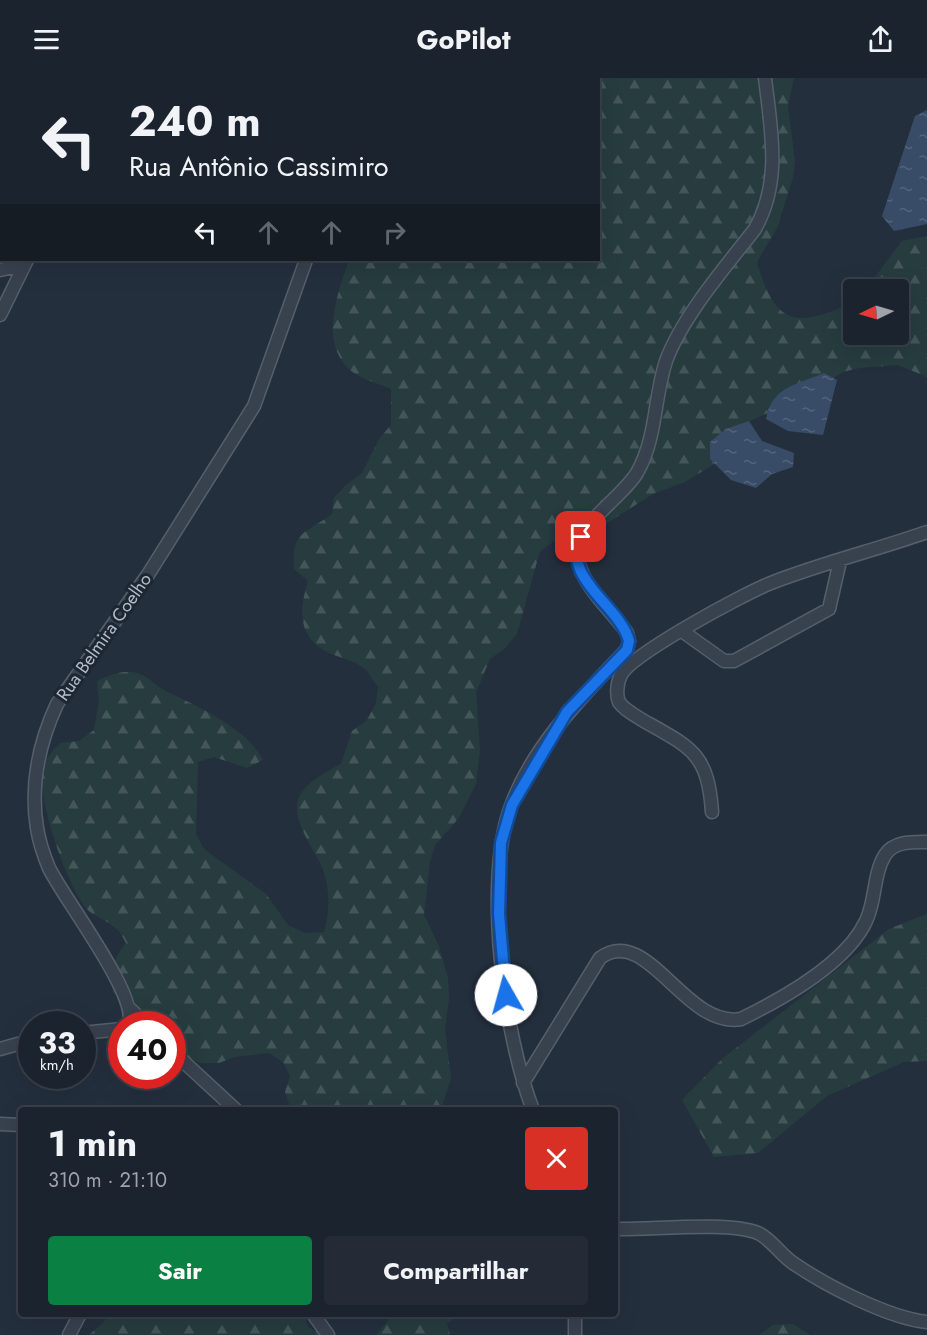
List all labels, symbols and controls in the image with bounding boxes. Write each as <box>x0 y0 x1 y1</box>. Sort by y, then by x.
text: GoPilot <box>417 20 511 59</box>
icon: menu <box>30 23 63 56</box>
icon: share <box>864 23 897 56</box>
text: 240 m <box>129 91 261 152</box>
icon: left <box>30 102 108 180</box>
text: Rua Antônio Cassimiro <box>129 147 389 186</box>
icon: left <box>189 216 222 249</box>
icon: ahead <box>252 216 285 249</box>
icon: ahead <box>315 216 348 249</box>
icon: right <box>378 216 411 249</box>
north arrow <box>843 279 909 345</box>
map controls <box>843 279 909 345</box>
pin <box>555 511 606 562</box>
icon: arrive <box>564 520 597 553</box>
street label: Rua Belmira Coelho <box>50 568 158 706</box>
position arrow <box>474 963 538 1027</box>
speed limit sign: 40 <box>108 1011 186 1089</box>
text: 33 <box>38 1021 76 1064</box>
text: km/h <box>40 1054 74 1076</box>
text: 1 min <box>48 1117 137 1169</box>
button: close <box>525 1127 588 1190</box>
text: 310 m · 21:10 <box>48 1166 167 1195</box>
button: Sair <box>48 1236 312 1305</box>
button: Compartilhar <box>324 1236 588 1305</box>

